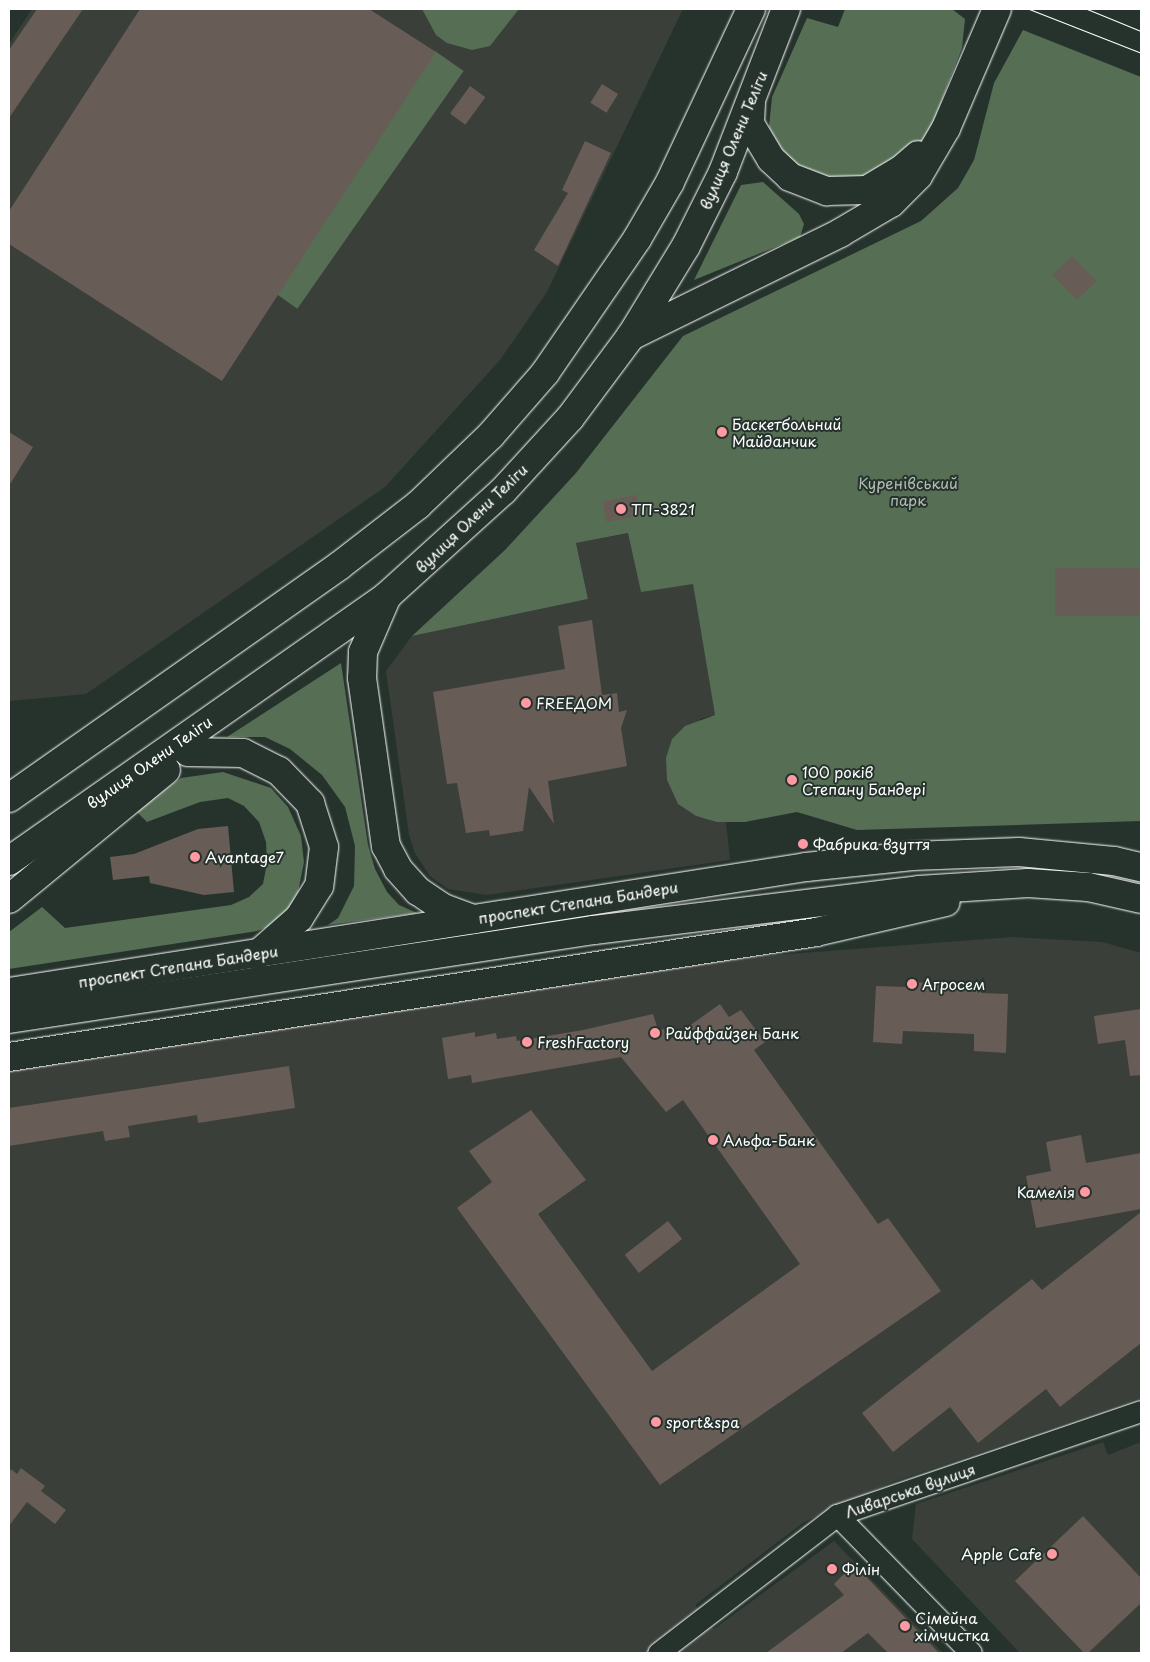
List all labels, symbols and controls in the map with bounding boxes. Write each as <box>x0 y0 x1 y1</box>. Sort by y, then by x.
street label: вулиця Олени Теліги <box>695 67 771 213</box>
place label: Баскетбольний Майданчик <box>732 414 841 449</box>
marker: Баскетбольний Майданчик <box>716 426 728 438</box>
street label: вулиця Олени Теліги <box>411 459 531 577</box>
park label: Куренівський парк <box>858 473 958 508</box>
place label: ТП-3821 <box>631 500 695 518</box>
marker: ТП-3821 <box>615 503 627 515</box>
place label: FREEДОМ <box>536 694 612 712</box>
marker: FREEДОМ <box>520 697 532 709</box>
street label: вулиця Олени Теліги <box>82 712 216 812</box>
place label: 100 років Степану Бандері <box>802 762 927 797</box>
marker: 100 років Степану Бандері <box>786 774 798 786</box>
place label: Фабрика взуття <box>813 835 932 853</box>
marker: Фабрика взуття <box>797 838 809 850</box>
place label: Avantage7 <box>205 848 284 866</box>
marker: Avantage7 <box>189 851 201 863</box>
street label: проспект Степана Бандери <box>476 877 680 927</box>
street label: проспект Степана Бандери <box>76 941 280 991</box>
place label: Агросем <box>922 975 985 993</box>
marker: Агросем <box>906 978 918 990</box>
place label: Райффайзен Банк <box>665 1024 799 1042</box>
marker: Райффайзен Банк <box>649 1027 661 1039</box>
place label: FreshFactory <box>537 1033 629 1051</box>
marker: FreshFactory <box>521 1036 533 1048</box>
place label: Альфа-Банк <box>723 1131 815 1149</box>
marker: Альфа-Банк <box>707 1134 719 1146</box>
place label: Камелія <box>1017 1183 1075 1201</box>
marker: Камелія <box>1079 1186 1091 1198</box>
place label: sport&spa <box>666 1413 739 1431</box>
marker: sport&spa <box>650 1416 662 1428</box>
street label: Ливарська вулиця <box>842 1459 978 1521</box>
place label: Apple Cafe <box>961 1545 1042 1563</box>
marker: Apple Cafe <box>1046 1548 1058 1560</box>
place label: Філін <box>842 1560 880 1578</box>
marker: Філін <box>826 1563 838 1575</box>
place label: Сімейна хімчистка <box>915 1608 989 1643</box>
marker: Сімейна хімчистка <box>899 1620 911 1632</box>

